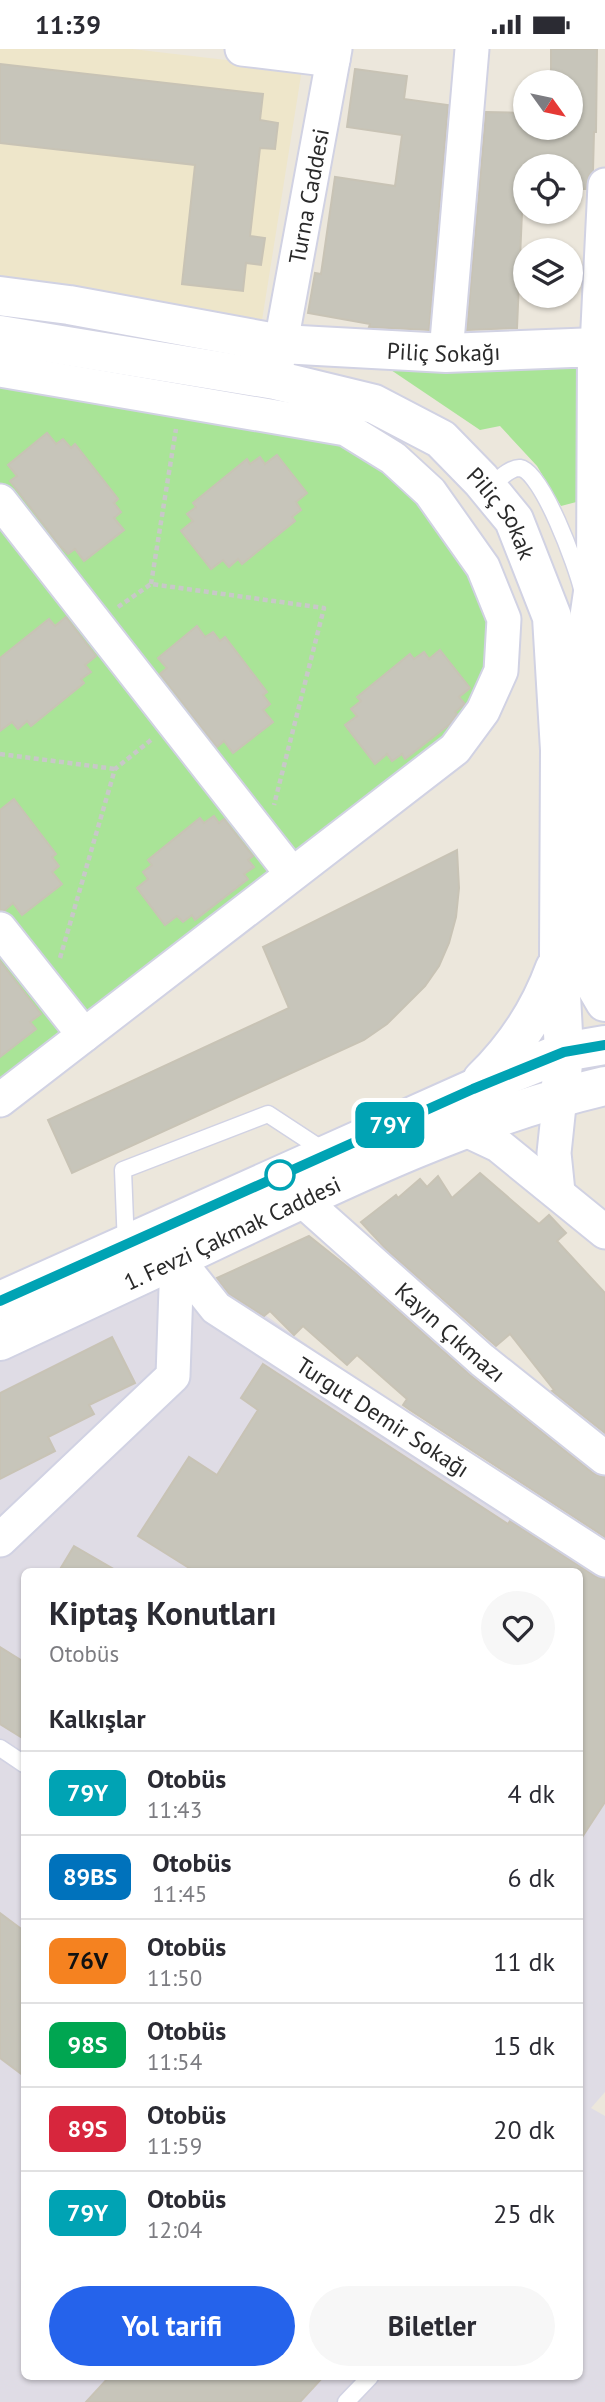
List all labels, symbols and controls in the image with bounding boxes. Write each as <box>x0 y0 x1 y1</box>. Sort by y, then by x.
text: 11:39 <box>35 8 101 41</box>
north arrow <box>513 70 583 140</box>
map controls <box>513 70 583 308</box>
street label: Turna Caddesi <box>281 126 335 266</box>
button: locate <box>513 154 583 224</box>
button: layers <box>513 238 583 308</box>
street label: Piliç Sokağı <box>386 335 501 368</box>
street label: Piliç Sokak <box>461 460 542 563</box>
line badge: 79Y <box>350 1102 430 1148</box>
text: 79Y <box>369 1109 411 1140</box>
unlabelled marker <box>265 1160 295 1190</box>
street label: 1. Fevzi Çakmak Caddesi <box>119 1169 345 1296</box>
street label: Kayın Çıkmazı <box>389 1275 512 1388</box>
street label: Turgut Demir Sokağı <box>291 1350 475 1483</box>
text: Kiptaş Konutları <box>49 1591 277 1634</box>
button: heart <box>481 1591 555 1665</box>
text: Otobüs <box>49 1639 119 1668</box>
text: Kalkışlar <box>49 1702 146 1735</box>
text: Otobüs <box>147 1762 226 1795</box>
text: 79Y <box>67 1777 108 1808</box>
text: 4 dk <box>507 1777 555 1810</box>
text: 11:43 <box>147 1795 202 1824</box>
text: Otobüs <box>152 1846 231 1879</box>
text: 89BS <box>63 1861 117 1892</box>
text: 6 dk <box>507 1861 555 1894</box>
text: 11:45 <box>152 1879 207 1908</box>
text: Otobüs <box>147 1930 226 1963</box>
text: 76V <box>67 1945 108 1976</box>
text: 11 dk <box>493 1945 555 1978</box>
text: 11:50 <box>147 1963 202 1992</box>
text: Otobüs <box>147 2014 226 2047</box>
text: 98S <box>68 2029 107 2060</box>
text: 15 dk <box>493 2029 555 2062</box>
text: 11:54 <box>147 2047 202 2076</box>
text: Otobüs <box>147 2098 226 2131</box>
text: 89S <box>68 2113 107 2144</box>
text: 20 dk <box>493 2113 555 2146</box>
text: 11:59 <box>147 2131 202 2160</box>
text: Otobüs <box>147 2182 226 2215</box>
text: 79Y <box>67 2197 108 2228</box>
text: 25 dk <box>493 2197 555 2230</box>
text: 12:04 <box>147 2215 202 2244</box>
button: Yol tarifi <box>49 2286 295 2366</box>
button: Biletler <box>309 2286 555 2366</box>

